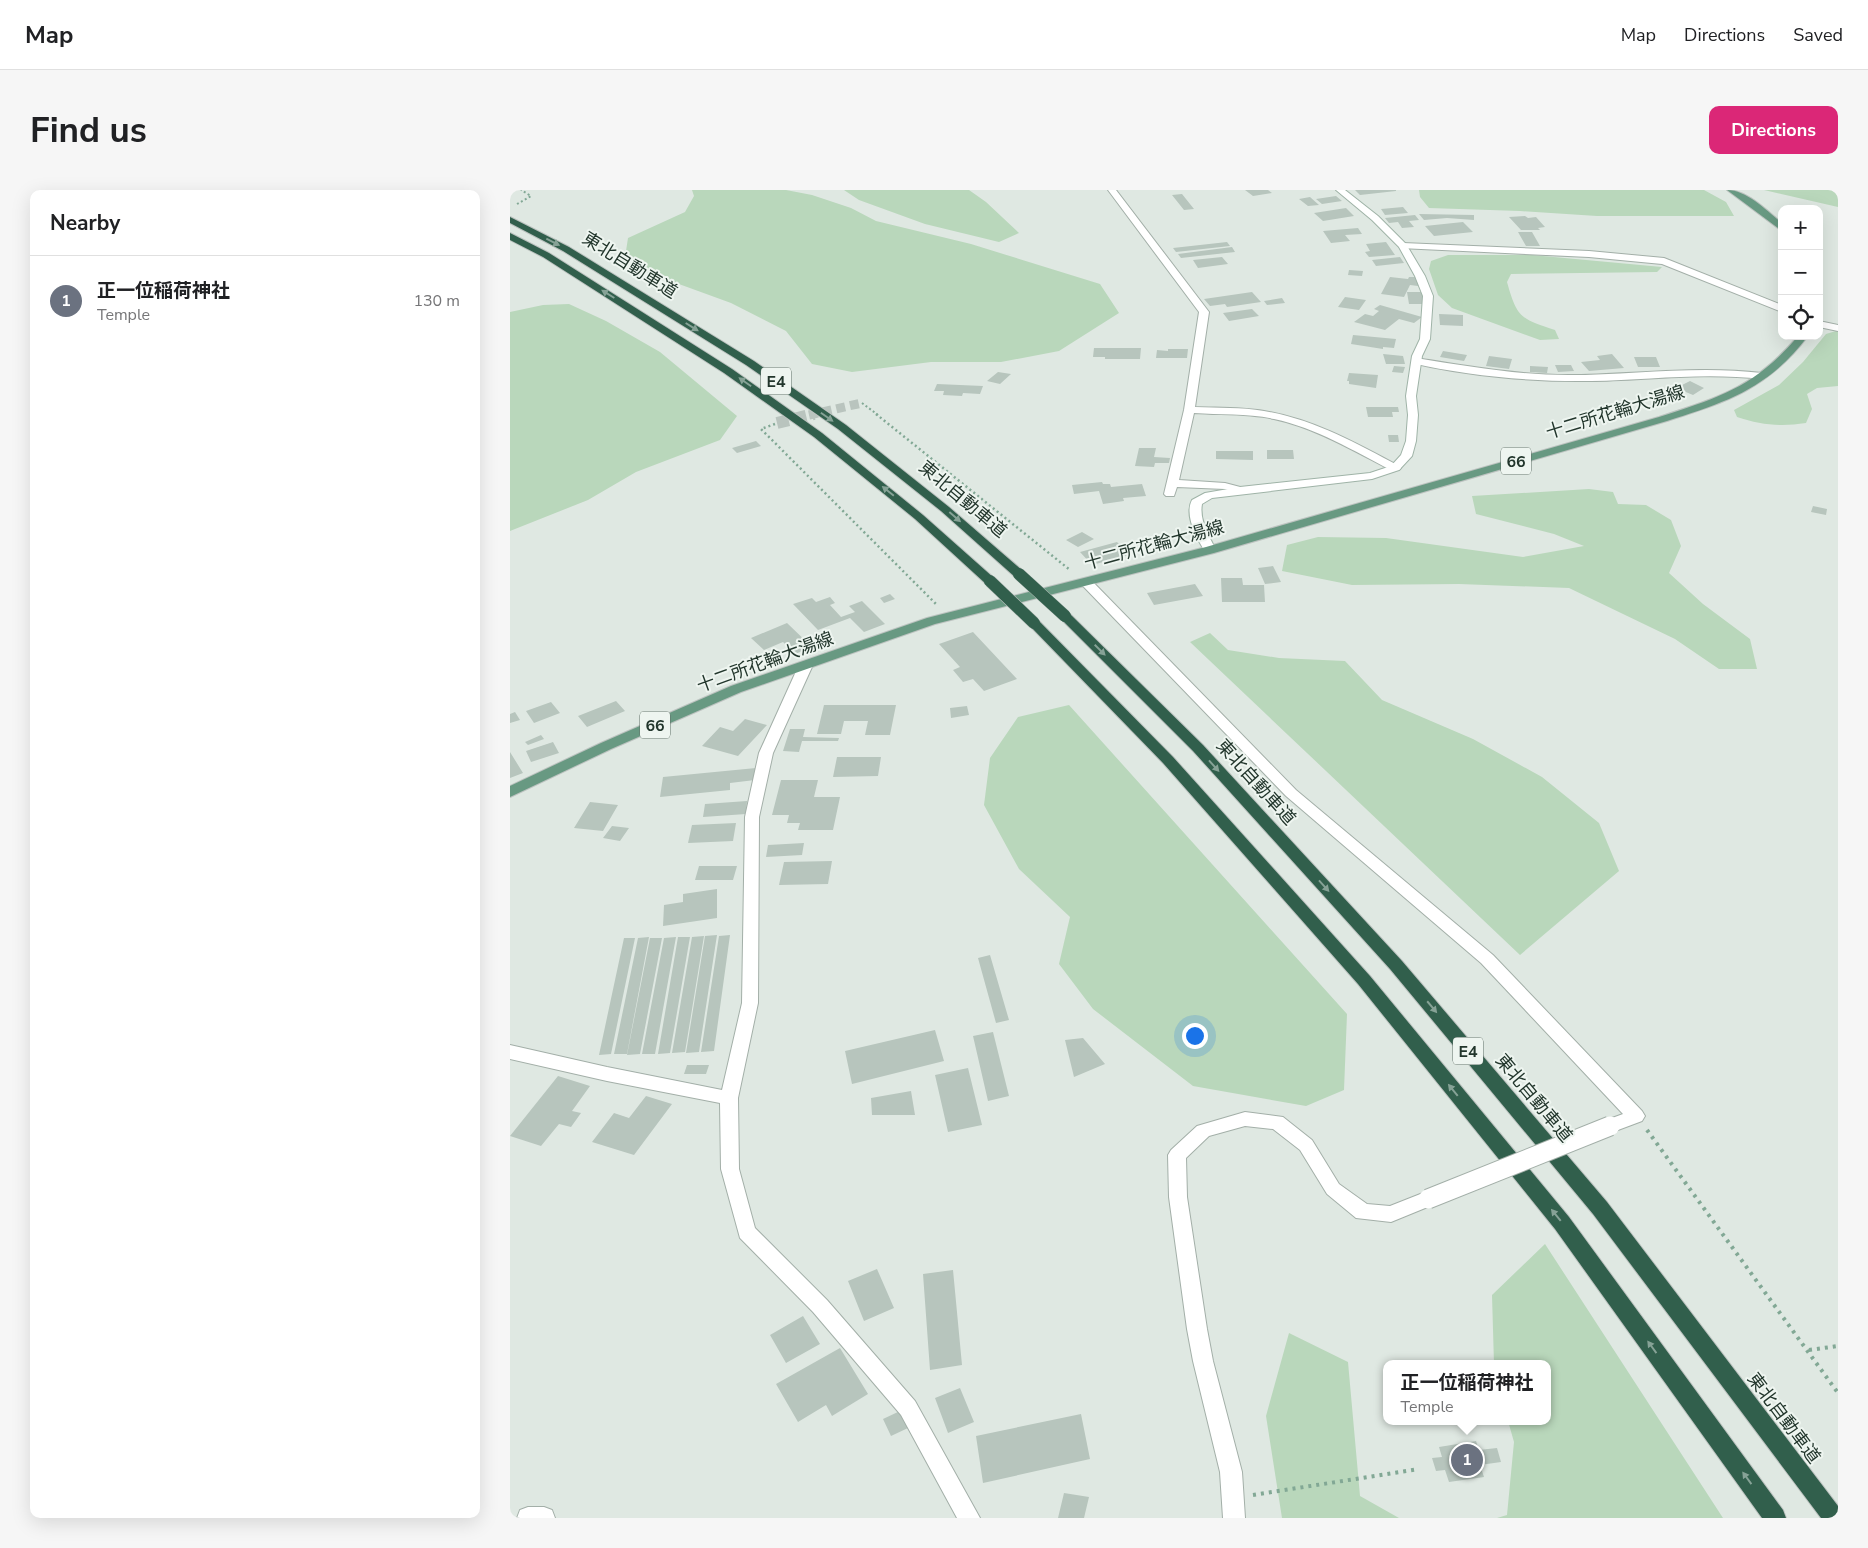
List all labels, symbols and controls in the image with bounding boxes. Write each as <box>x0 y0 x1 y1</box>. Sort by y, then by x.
text: Map <box>25 19 73 51</box>
text: Map <box>1621 23 1656 47</box>
text: Directions <box>1684 23 1765 47</box>
text: Saved <box>1793 23 1843 47</box>
button: Directions <box>1709 106 1838 154</box>
text: Find us <box>30 107 147 154</box>
map controls <box>1778 205 1823 340</box>
button: + <box>1778 205 1823 250</box>
text: Nearby <box>50 209 120 237</box>
street label: 東北自動車道 <box>578 226 682 304</box>
one-way arrow <box>546 238 560 246</box>
button: − <box>1778 250 1823 295</box>
text: 正一位稲荷神社 <box>97 278 230 304</box>
one-way arrow <box>601 289 615 299</box>
text: 1 <box>61 290 71 312</box>
text: 130 m <box>413 290 460 312</box>
button: locate <box>1778 295 1823 340</box>
text: Temple <box>97 304 150 326</box>
one-way arrow <box>686 322 699 331</box>
road number: E4 <box>761 368 791 395</box>
one-way arrow <box>738 377 751 387</box>
street label: 十二所花輪大湯線 <box>1543 379 1687 445</box>
one-way arrow <box>821 412 834 422</box>
road number: 66 <box>1501 448 1531 474</box>
street label: 東北自動車道 <box>914 455 1012 543</box>
one-way arrow <box>881 486 894 497</box>
one-way arrow <box>948 511 960 523</box>
street label: 十二所花輪大湯線 <box>1081 515 1227 575</box>
street label: 十二所花輪大湯線 <box>693 626 837 698</box>
one-way arrow <box>1093 644 1105 656</box>
road number: 66 <box>640 712 670 738</box>
street label: 東北自動車道 <box>1211 734 1301 830</box>
one-way arrow <box>1208 759 1220 771</box>
one-way arrow <box>1318 879 1330 891</box>
one-way arrow <box>1426 1000 1437 1013</box>
your location <box>1182 1023 1208 1049</box>
road number: E4 <box>1453 1038 1483 1064</box>
street label: 東北自動車道 <box>1490 1049 1578 1147</box>
one-way arrow <box>1448 1083 1459 1096</box>
one-way arrow <box>1550 1209 1561 1222</box>
one-way arrow <box>1646 1341 1657 1354</box>
popup <box>1383 1360 1551 1425</box>
street label: 東北自動車道 <box>1742 1368 1826 1468</box>
text: 正一位稲荷神社 <box>1400 1370 1534 1396</box>
text: Temple <box>1400 1396 1454 1418</box>
pin: 1 <box>1451 1441 1483 1479</box>
one-way arrow <box>1742 1472 1752 1485</box>

